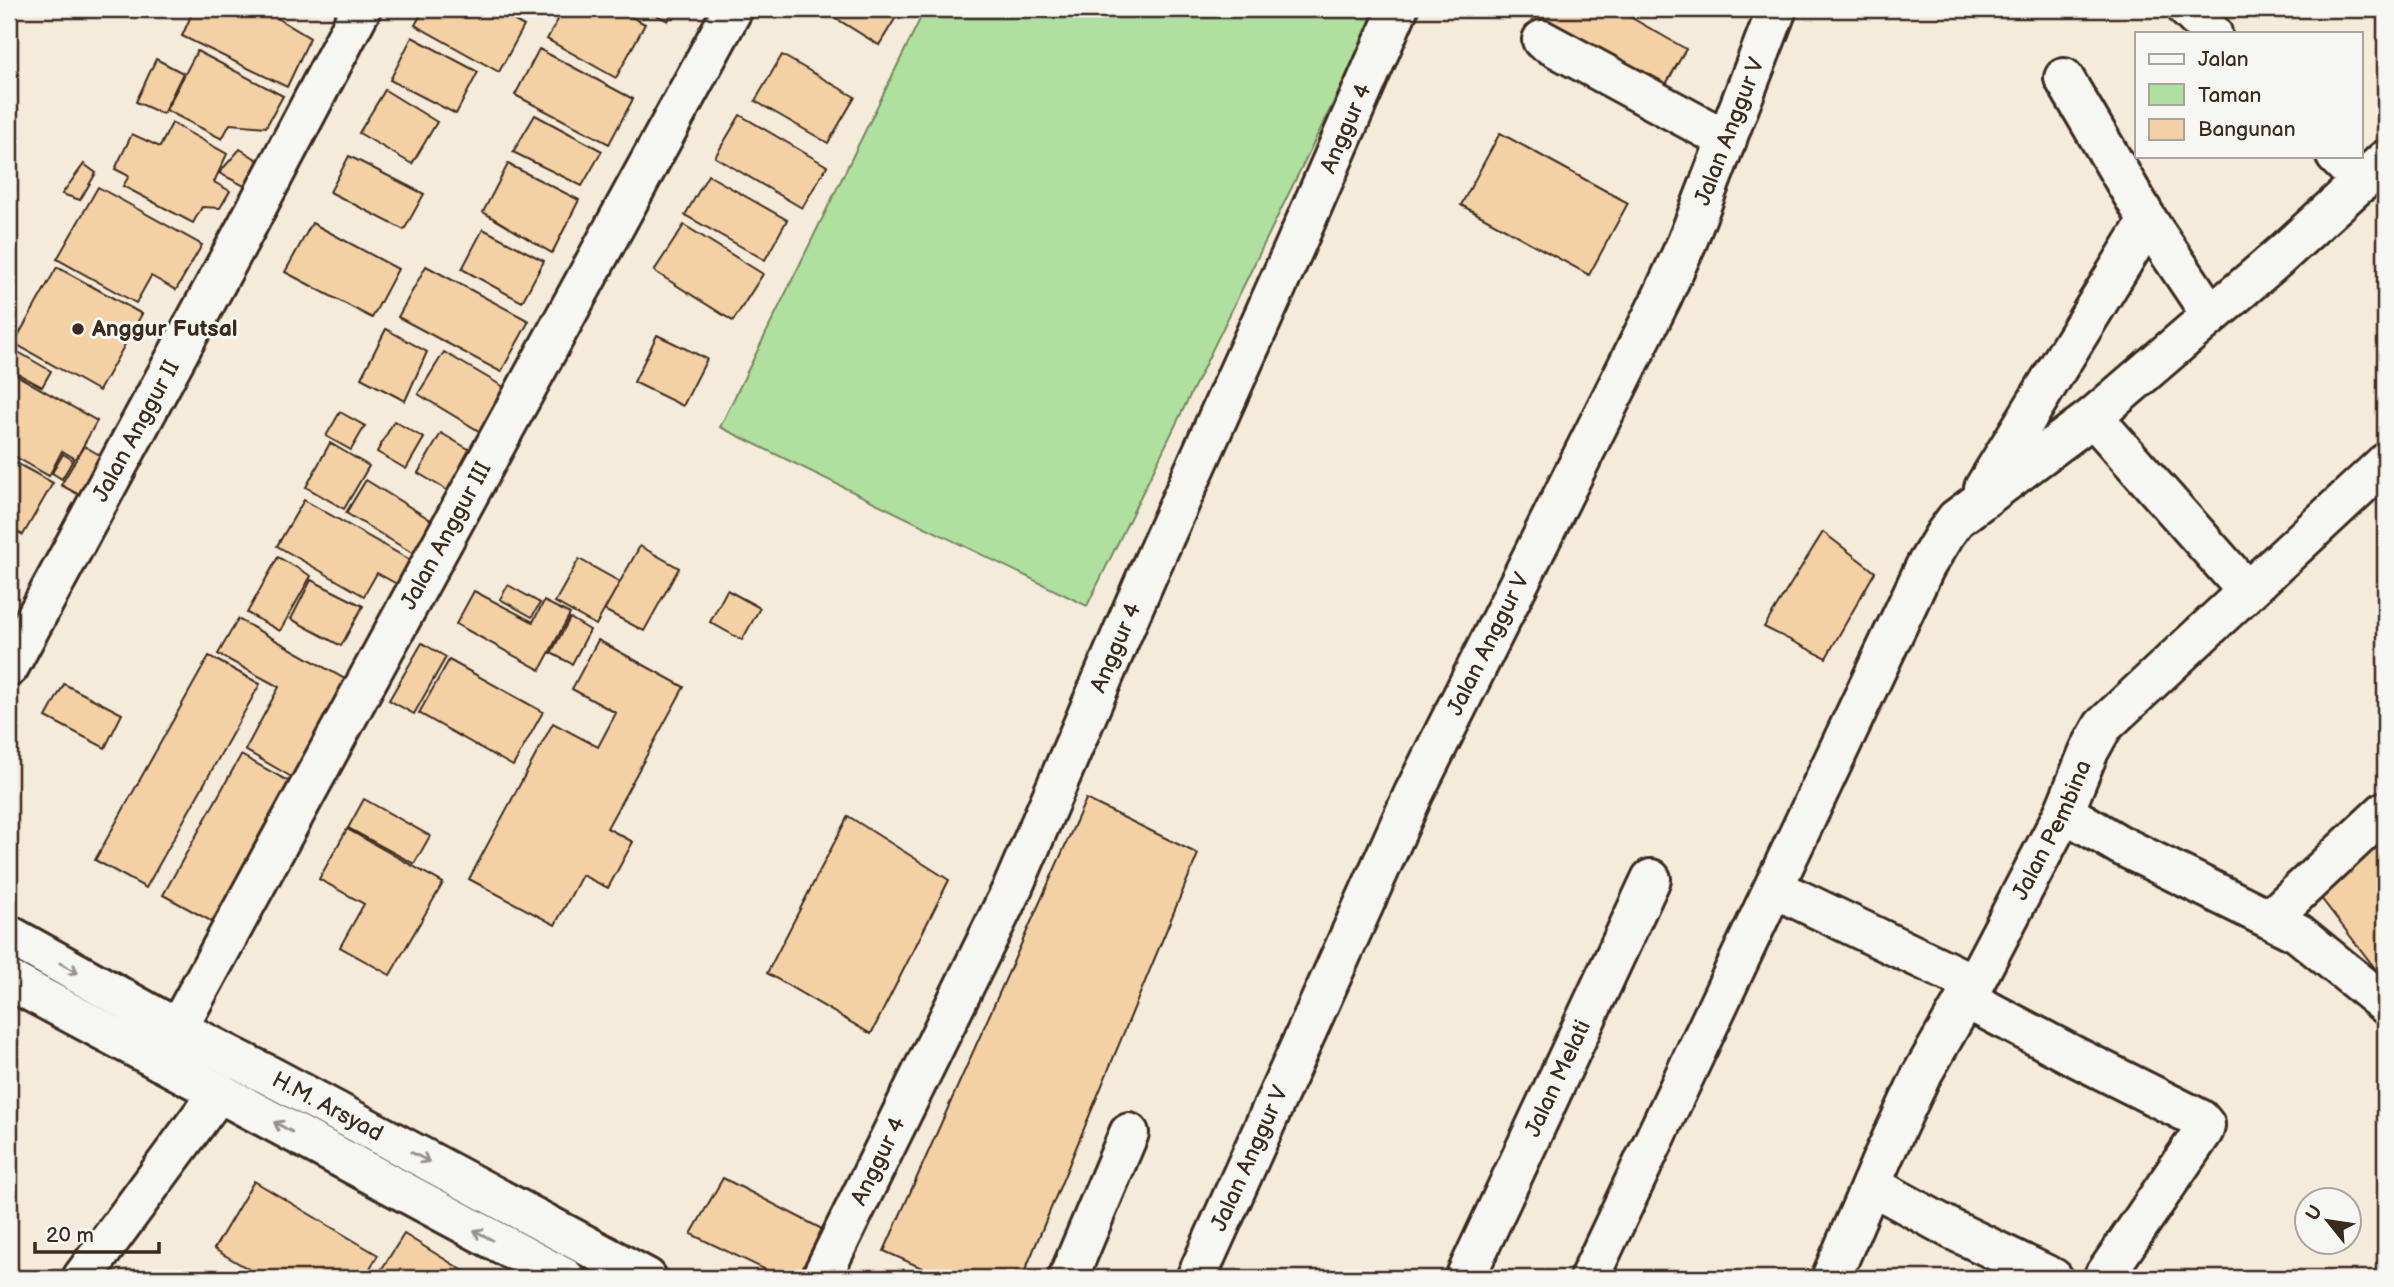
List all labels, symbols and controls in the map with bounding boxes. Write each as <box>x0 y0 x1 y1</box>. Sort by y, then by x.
legend <box>2135 32 2362 158</box>
text: Jalan <box>2198 47 2249 72</box>
street label: Jalan Anggur V <box>1688 54 1771 210</box>
street label: Anggur 4 <box>1314 79 1378 178</box>
text: Taman <box>2198 83 2261 108</box>
text: Bangunan <box>2198 117 2296 142</box>
place label: Anggur Futsal <box>91 315 238 343</box>
marker: Anggur Futsal <box>70 321 86 337</box>
street label: Jalan Anggur II <box>87 355 186 507</box>
street label: Jalan Anggur III <box>394 457 498 615</box>
street label: Jalan Anggur V <box>1441 568 1536 720</box>
street label: Anggur 4 <box>1084 599 1148 697</box>
street label: Jalan Pembina <box>2006 756 2098 905</box>
one-way arrow <box>58 961 78 975</box>
street label: Jalan Melati <box>1519 1016 1597 1141</box>
street label: H.M. Arsyad <box>267 1066 388 1148</box>
street label: Jalan Anggur V <box>1205 1081 1294 1236</box>
street label: Anggur 4 <box>845 1112 912 1210</box>
one-way arrow <box>273 1120 294 1133</box>
one-way arrow <box>409 1151 430 1164</box>
north arrow <box>2292 1186 2362 1256</box>
text: U <box>2301 1202 2328 1225</box>
scale bar <box>35 1210 159 1254</box>
text: 20 m <box>46 1223 94 1248</box>
one-way arrow <box>473 1228 494 1241</box>

